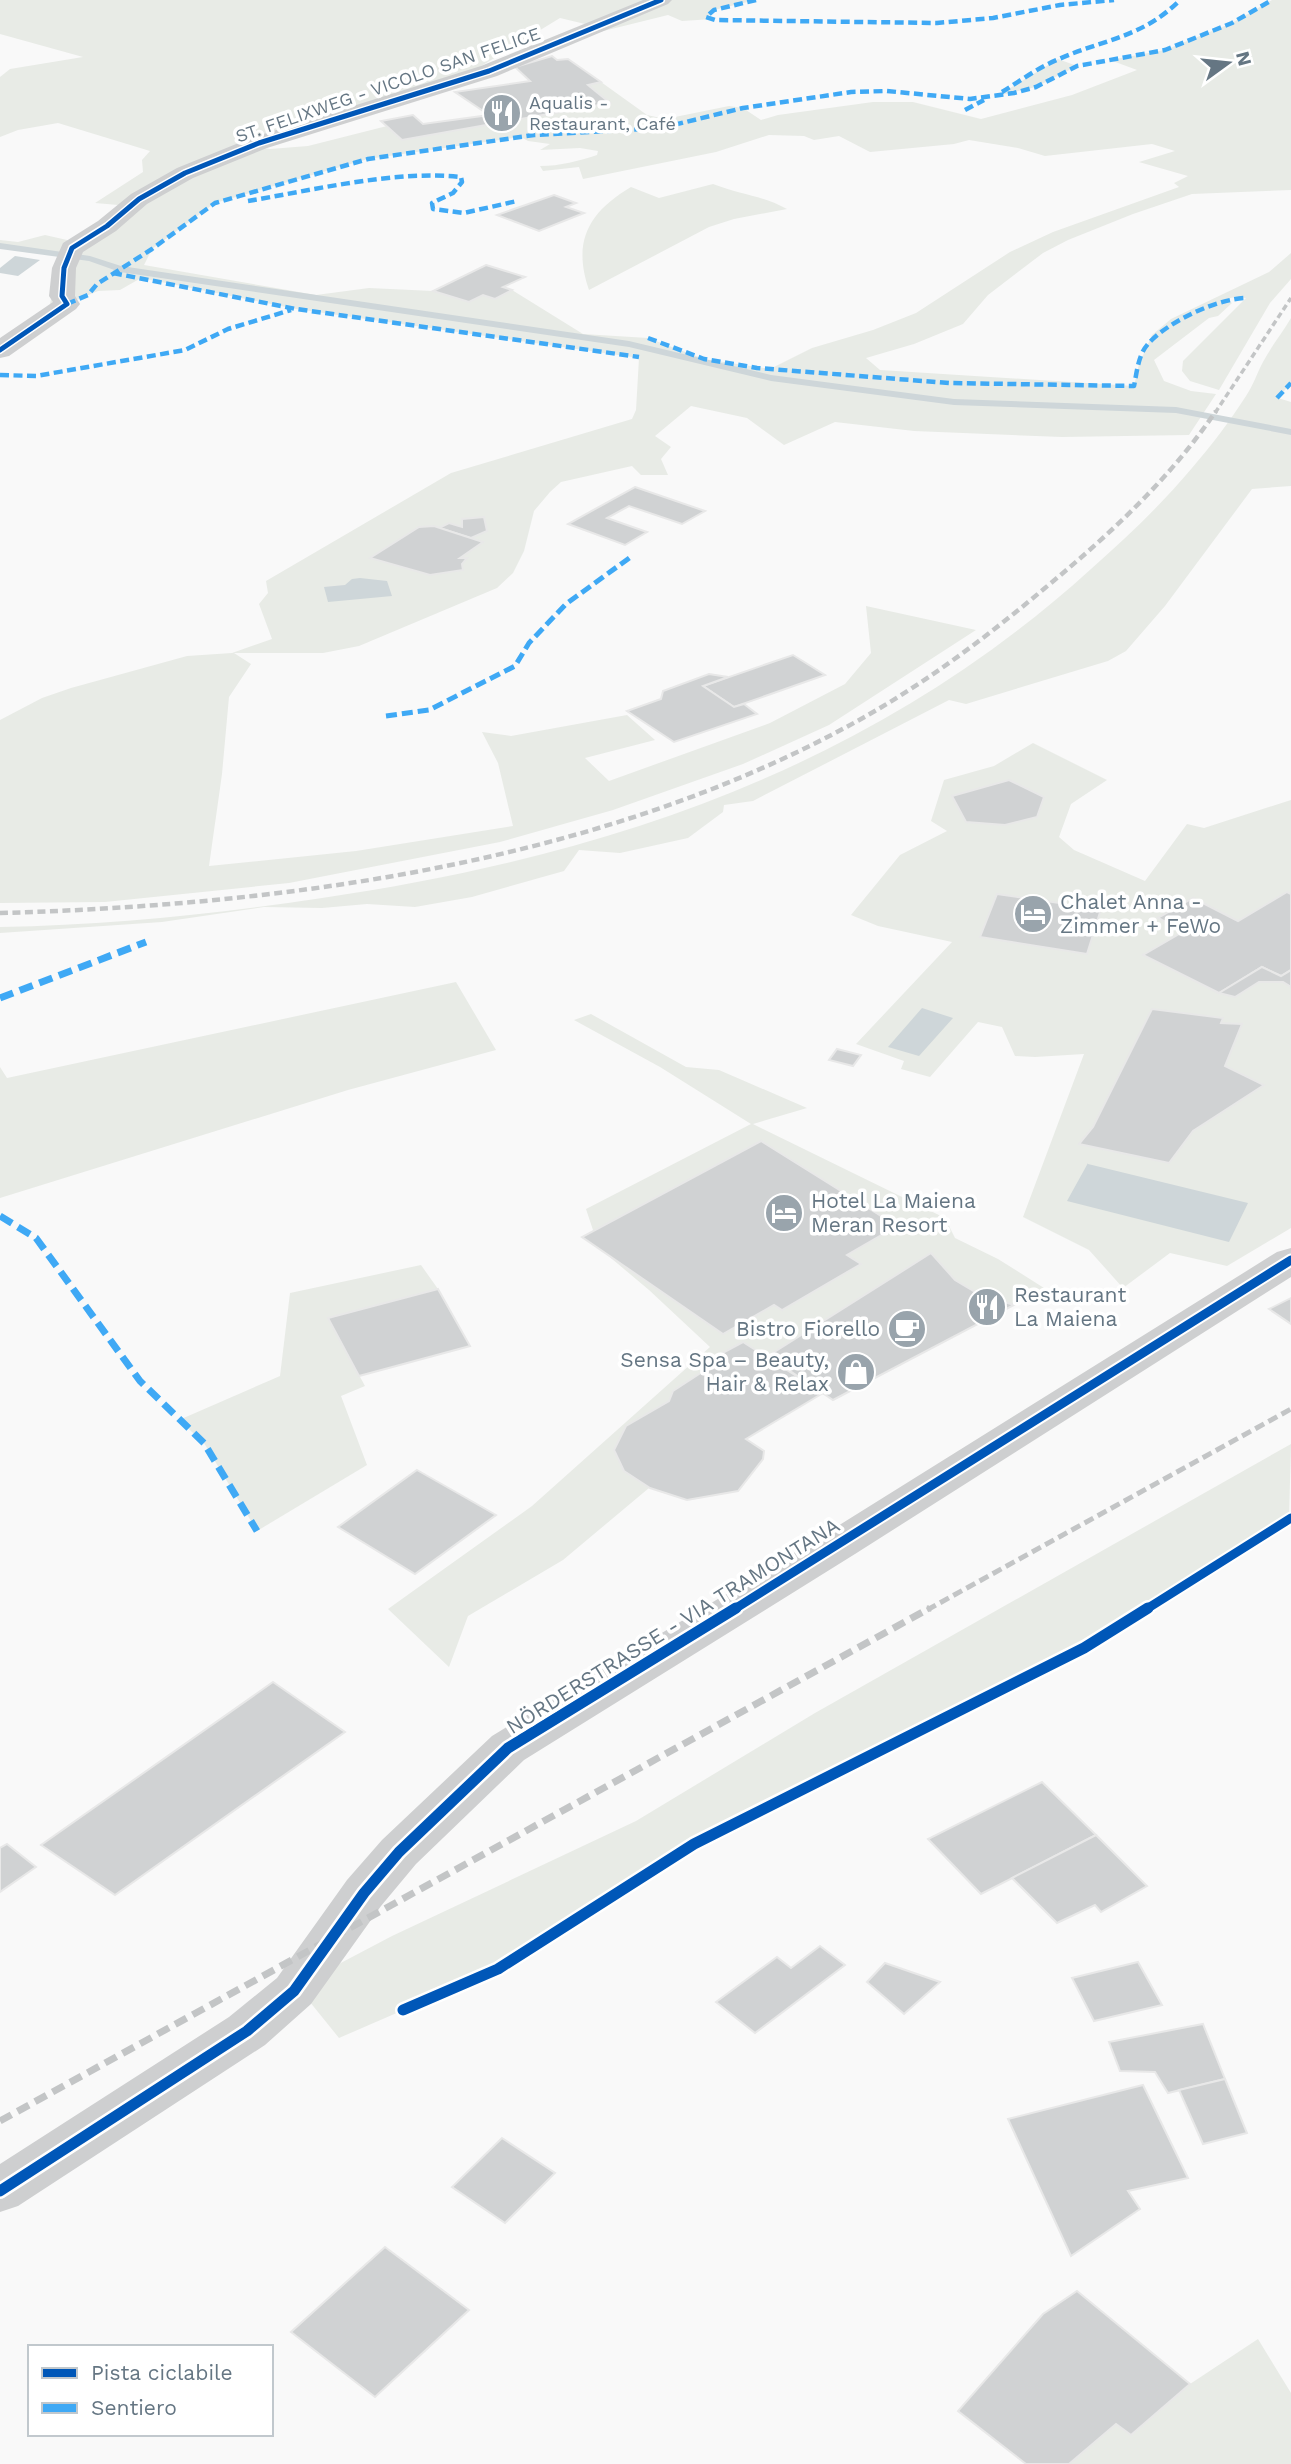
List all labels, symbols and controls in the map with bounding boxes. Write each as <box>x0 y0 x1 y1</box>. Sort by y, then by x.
street label: ST. FELIXWEG - VICOLO SAN FELICE <box>233 22 543 147</box>
north arrow <box>1193 28 1263 98</box>
text: N <box>1231 49 1257 69</box>
restaurant icon: Aqualis - Restaurant, Café <box>481 92 523 134</box>
place label: Aqualis - Restaurant, Café <box>529 92 676 134</box>
place label: Chalet Anna - Zimmer + FeWo <box>1060 889 1221 938</box>
hotel icon: Chalet Anna - Zimmer + FeWo <box>1012 893 1054 935</box>
place label: Hotel La Maiena Meran Resort <box>811 1188 976 1237</box>
hotel icon: Hotel La Maiena Meran Resort <box>763 1192 805 1234</box>
place label: Restaurant La Maiena <box>1014 1282 1126 1331</box>
restaurant icon: Restaurant La Maiena <box>966 1286 1008 1328</box>
cafe icon: Bistro Fiorello <box>886 1308 928 1350</box>
place label: Bistro Fiorello <box>736 1316 880 1341</box>
place label: Sensa Spa – Beauty, Hair & Relax <box>620 1347 829 1396</box>
shop icon: Sensa Spa – Beauty, Hair & Relax <box>835 1351 877 1393</box>
street label: NÖRDERSTRASSE - VIA TRAMONTANA <box>501 1512 844 1739</box>
legend <box>28 2345 273 2436</box>
text: Pista ciclabile <box>91 2360 233 2385</box>
text: Sentiero <box>91 2395 177 2420</box>

